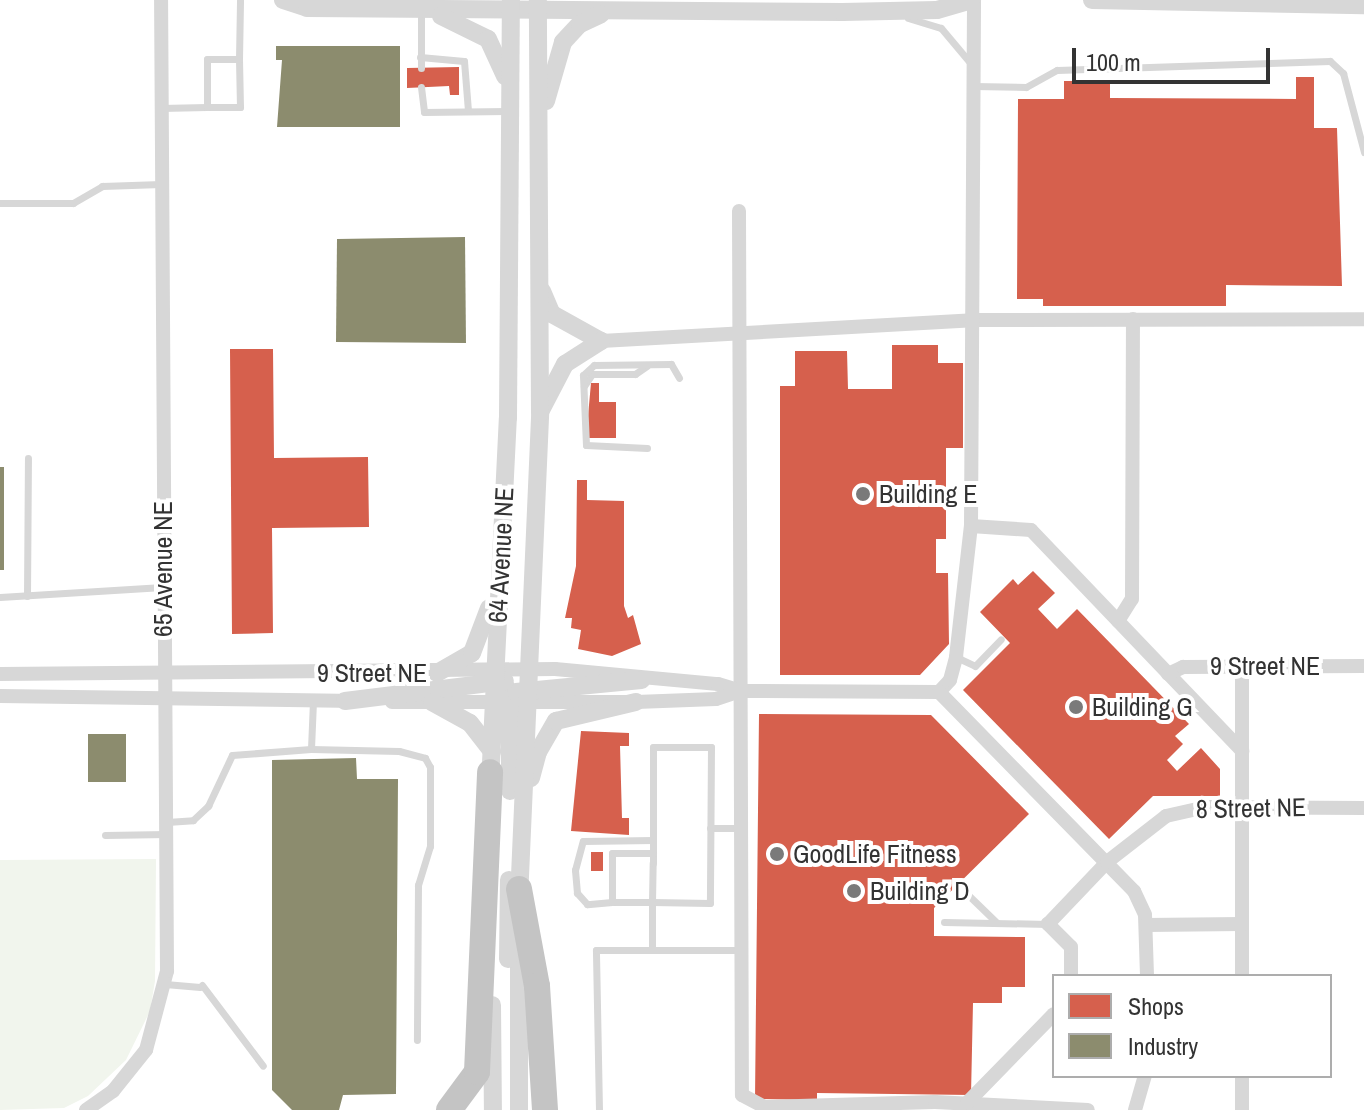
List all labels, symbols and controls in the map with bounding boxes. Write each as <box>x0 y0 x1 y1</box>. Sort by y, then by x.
scale bar <box>1076 32 1274 82</box>
text: 100 m <box>1086 46 1141 78</box>
place label: Building E <box>879 478 977 510</box>
marker: Building E <box>854 485 872 503</box>
street label: 64 Avenue NE <box>482 486 520 624</box>
street label: 65 Avenue NE <box>147 500 179 638</box>
street label: 9 Street NE <box>1210 650 1320 682</box>
street label: 9 Street NE <box>317 657 427 689</box>
place label: Building G <box>1092 691 1193 723</box>
marker: Building G <box>1067 698 1085 716</box>
street label: 8 Street NE <box>1196 791 1306 825</box>
place label: GoodLife Fitness <box>793 838 957 870</box>
marker: GoodLife Fitness <box>768 845 786 863</box>
place label: Building D <box>870 875 970 907</box>
marker: Building D <box>845 882 863 900</box>
legend <box>1052 974 1332 1078</box>
text: Shops <box>1128 990 1184 1022</box>
text: Industry <box>1128 1030 1198 1062</box>

